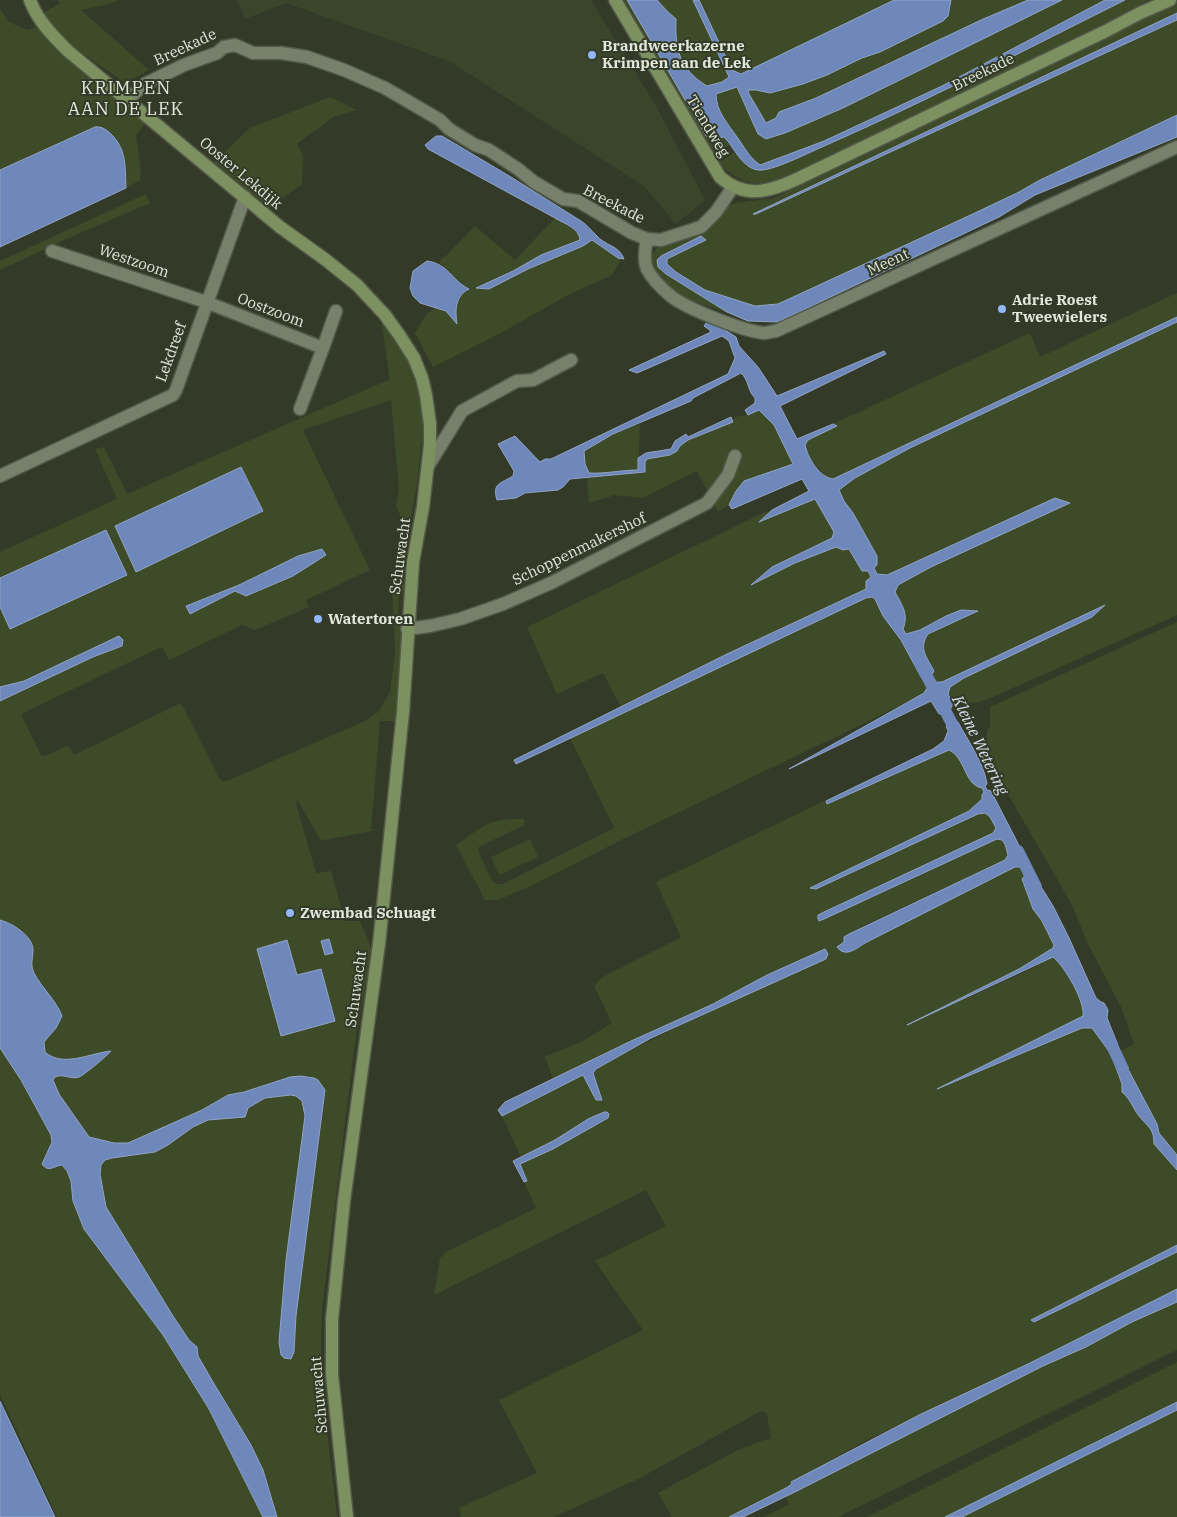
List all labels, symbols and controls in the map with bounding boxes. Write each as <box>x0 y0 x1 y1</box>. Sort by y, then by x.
street label: Breekade <box>150 24 219 69</box>
place label: Brandweerkazerne Krimpen aan de Lek <box>602 36 752 72</box>
street label: Breekade <box>949 48 1017 95</box>
marker: Brandweerkazerne Krimpen aan de Lek <box>586 49 598 61</box>
district label: KRIMPEN AAN DE LEK <box>68 76 184 120</box>
street label: Tiendweg <box>683 91 734 160</box>
street label: Ooster Lekdijk <box>196 132 287 213</box>
street label: Breekade <box>580 180 648 227</box>
street label: Westzoom <box>96 240 172 281</box>
street label: Meent <box>864 244 912 279</box>
street label: Oostzoom <box>235 288 308 331</box>
place label: Adrie Roest Tweewielers <box>1012 290 1107 326</box>
marker: Adrie Roest Tweewielers <box>996 303 1008 315</box>
street label: Lekdreef <box>151 318 190 384</box>
street label: Schoppenmakershof <box>509 508 650 589</box>
street label: Schuwacht <box>385 516 414 596</box>
place label: Watertoren <box>328 609 413 628</box>
marker: Watertoren <box>312 613 324 625</box>
water label: Kleine Wetering <box>948 691 1014 799</box>
place label: Zwembad Schuagt <box>300 903 436 922</box>
marker: Zwembad Schuagt <box>284 907 296 919</box>
street label: Schuwacht <box>341 949 370 1029</box>
street label: Schuwacht <box>306 1356 331 1434</box>

